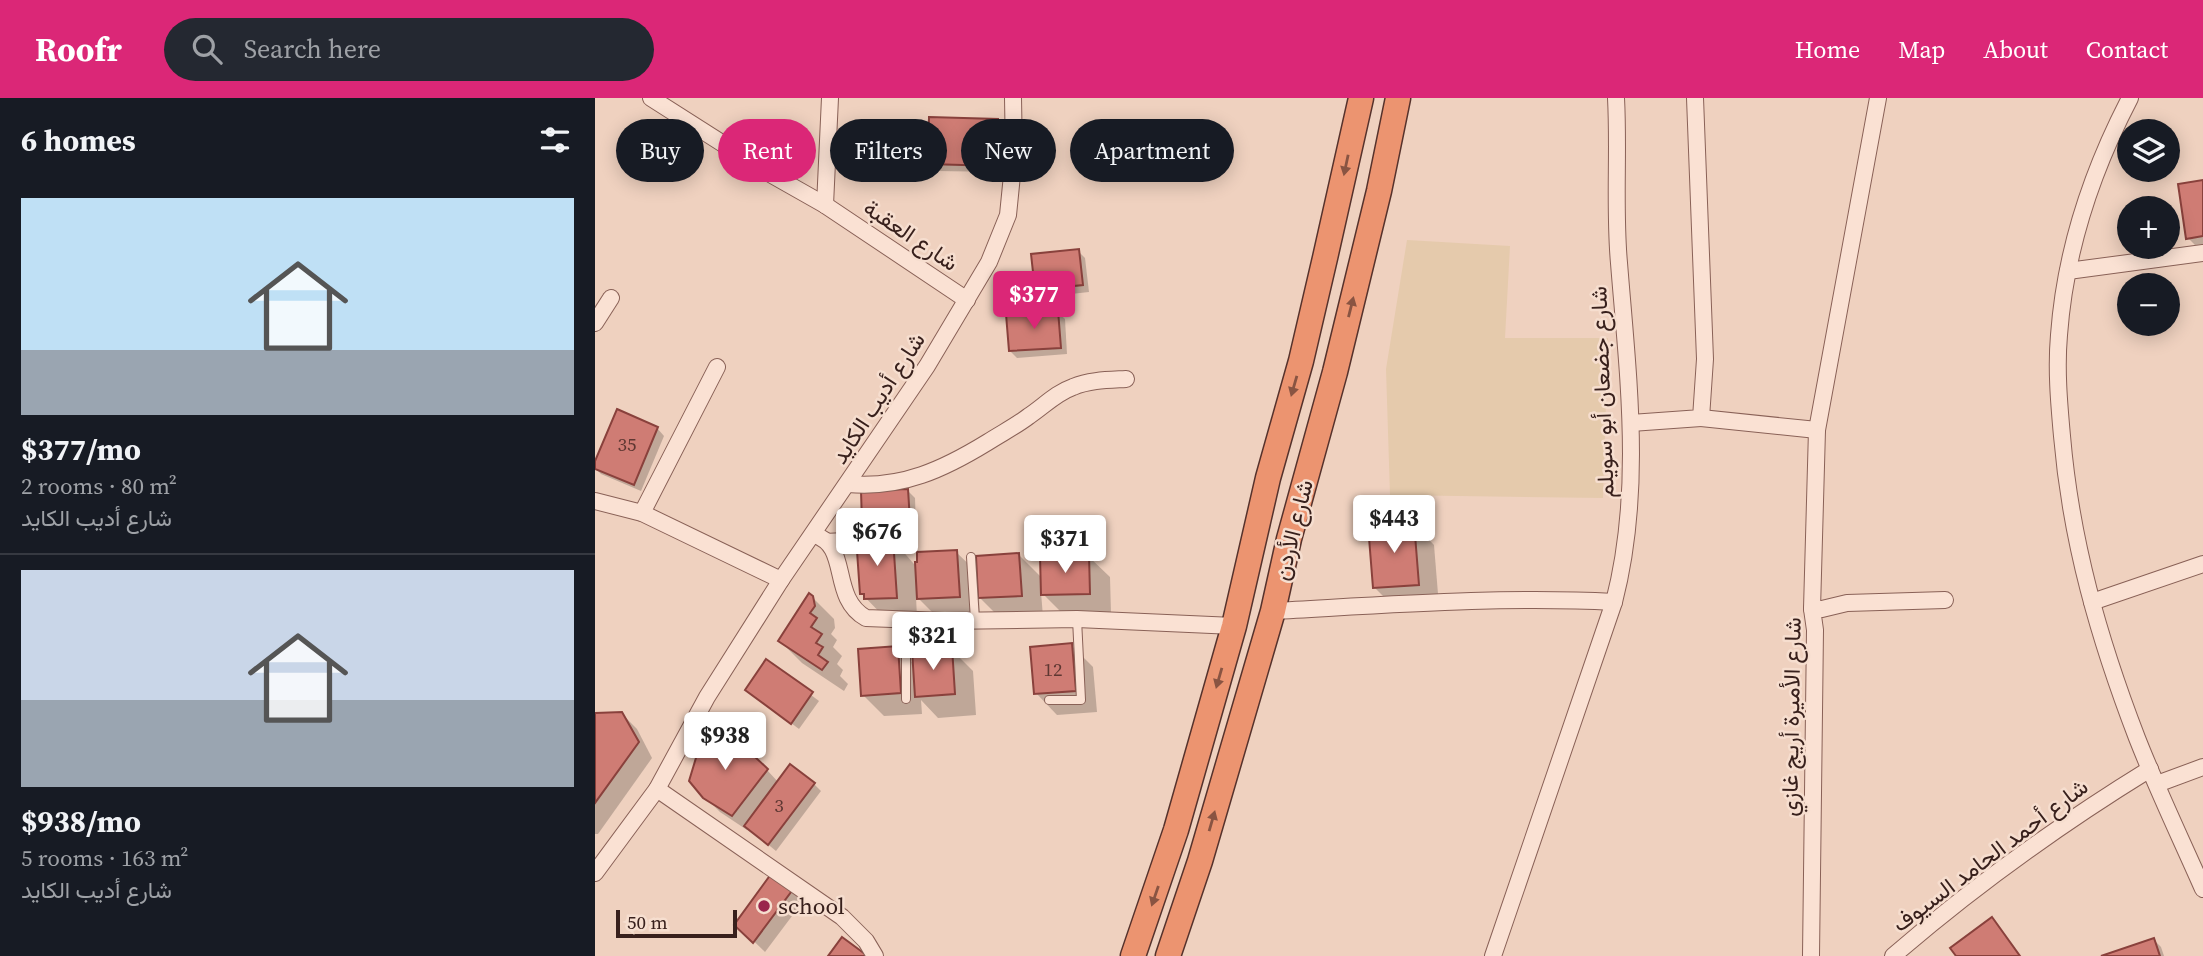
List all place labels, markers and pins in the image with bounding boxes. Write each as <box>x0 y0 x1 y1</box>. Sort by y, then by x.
pin: $377 <box>993 272 1075 331</box>
pin: $443 <box>1353 496 1435 555</box>
pin: $676 <box>836 508 918 568</box>
pin: $371 <box>1024 516 1106 575</box>
pin: $321 <box>892 612 974 672</box>
pin: $938 <box>684 712 766 772</box>
place label: school <box>778 890 845 922</box>
marker: school <box>756 898 772 914</box>

